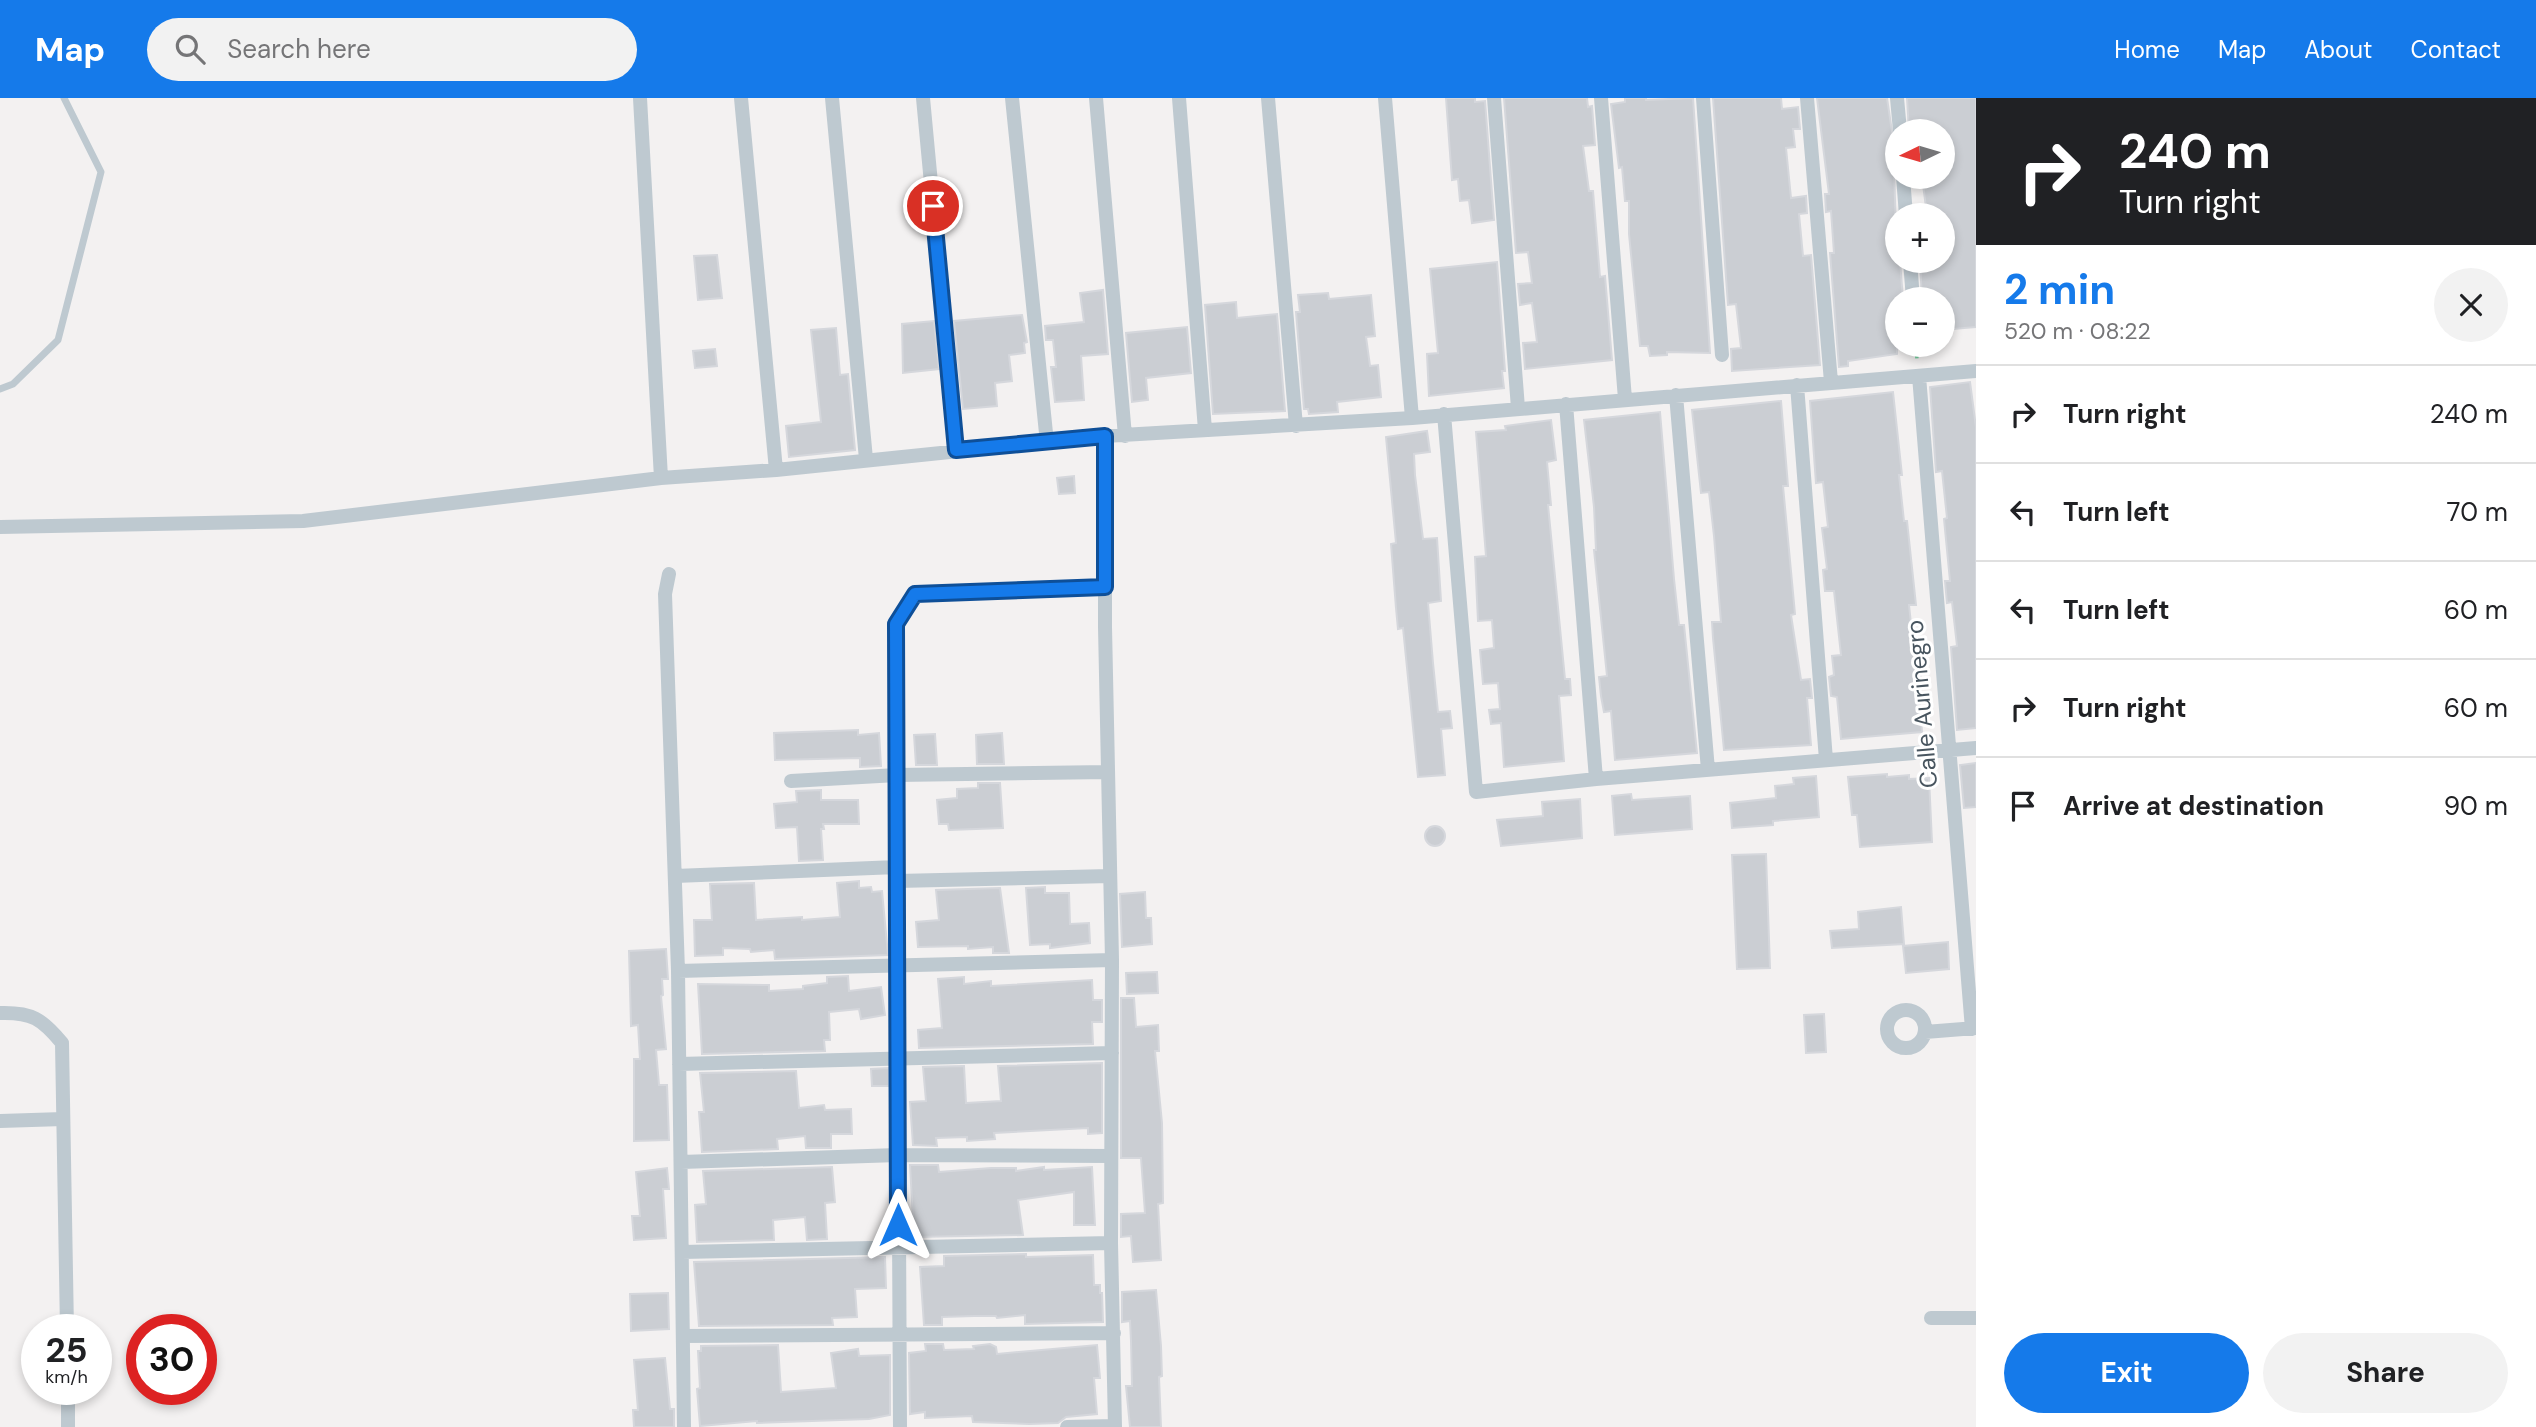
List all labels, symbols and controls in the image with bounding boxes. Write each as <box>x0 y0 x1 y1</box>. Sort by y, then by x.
search box <box>147 18 637 81</box>
text: Map <box>35 28 105 71</box>
icon: search <box>171 30 209 68</box>
text: Search here <box>227 32 371 66</box>
text: Home <box>2114 34 2180 65</box>
text: Map <box>2218 34 2266 65</box>
text: About <box>2304 34 2373 65</box>
text: Contact <box>2411 34 2501 65</box>
north arrow <box>1885 119 1955 189</box>
map controls <box>1885 119 1955 357</box>
text: 240 m <box>2119 119 2271 183</box>
icon: right <box>2004 126 2095 217</box>
pin <box>903 176 963 236</box>
text: Turn right <box>2119 181 2261 223</box>
icon: arrive <box>914 187 952 225</box>
button: + <box>1885 203 1955 273</box>
text: 2 min <box>2004 262 2115 317</box>
button: close <box>2434 268 2508 342</box>
button: − <box>1885 287 1955 357</box>
text: 520 m · 08:22 <box>2004 316 2151 346</box>
icon: right <box>2004 395 2042 433</box>
text: Turn right <box>2063 397 2187 431</box>
text: 240 m <box>2430 397 2508 431</box>
icon: left <box>2004 493 2042 531</box>
text: Turn left <box>2063 495 2170 529</box>
text: 70 m <box>2447 495 2508 529</box>
icon: left <box>2004 591 2042 629</box>
text: Turn left <box>2063 593 2170 627</box>
text: 60 m <box>2444 593 2508 627</box>
street label: Calle Aurinegro <box>1899 619 1944 789</box>
icon: right <box>2004 689 2042 727</box>
text: Turn right <box>2063 691 2187 725</box>
text: 60 m <box>2444 691 2508 725</box>
icon: arrive <box>2004 787 2042 825</box>
text: Arrive at destination <box>2063 789 2324 823</box>
text: 90 m <box>2444 789 2508 823</box>
position arrow <box>861 1188 935 1262</box>
speed limit sign: 30 <box>126 1314 217 1405</box>
text: 25 <box>46 1327 87 1373</box>
button: Exit <box>2004 1333 2249 1413</box>
button: Share <box>2263 1333 2508 1413</box>
text: km/h <box>45 1365 88 1389</box>

